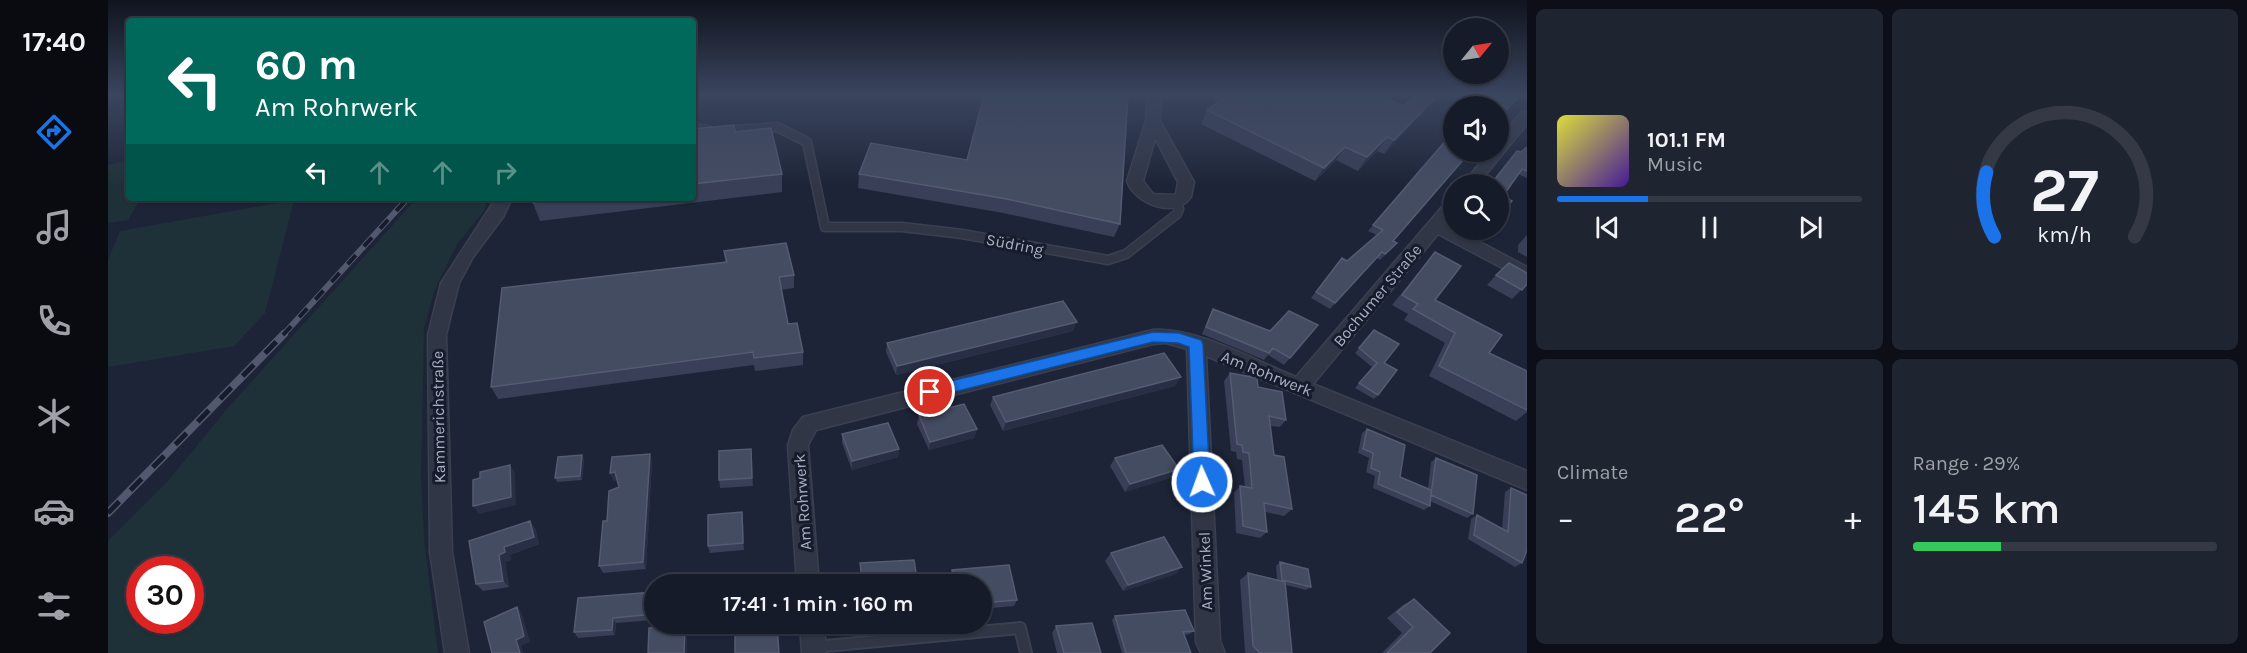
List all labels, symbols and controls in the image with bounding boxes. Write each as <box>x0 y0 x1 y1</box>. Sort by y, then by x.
north arrow <box>1443 18 1509 84</box>
map controls <box>1443 18 1509 240</box>
text: 17:40 <box>22 26 86 58</box>
text: 60 m <box>255 40 358 90</box>
icon: left <box>156 42 234 120</box>
text: Am Rohrwerk <box>255 91 418 123</box>
button: sound <box>1443 96 1509 162</box>
icon: directions <box>33 111 75 153</box>
text: 101.1 FM <box>1647 127 1726 153</box>
text: Music <box>1647 153 1703 176</box>
text: 27 <box>2030 154 2099 227</box>
icon: left <box>300 156 333 189</box>
icon: ahead <box>363 156 396 189</box>
icon: ahead <box>426 156 459 189</box>
icon: right <box>489 156 522 189</box>
button: search <box>1443 174 1509 240</box>
icon: music <box>33 206 75 248</box>
icon: previous <box>1591 211 1624 244</box>
icon: pause <box>1693 211 1726 244</box>
icon: next <box>1794 211 1827 244</box>
text: km/h <box>2038 222 2092 247</box>
street label: Südring <box>985 230 1045 259</box>
street label: Bochumer Straße <box>1329 240 1426 350</box>
icon: phone <box>33 300 75 342</box>
street label: Am Rohrwerk <box>1218 347 1315 400</box>
street label: Kammerichstraße <box>428 351 449 483</box>
pin <box>904 366 955 417</box>
icon: arrive <box>913 375 946 408</box>
icon: climate <box>33 395 75 437</box>
position arrow <box>1170 450 1234 514</box>
text: Range · 29% <box>1913 452 2020 475</box>
street label: Am Rohrwerk <box>790 453 815 551</box>
text: Climate <box>1557 461 1628 484</box>
text: 145 km <box>1913 482 2061 534</box>
icon: car <box>33 490 75 532</box>
text: 22° <box>1674 491 1745 543</box>
text: − <box>1557 499 1574 537</box>
text: + <box>1844 499 1861 537</box>
street label: Am Winkel <box>1195 531 1216 610</box>
speed limit sign: 30 <box>126 556 204 634</box>
icon: filters <box>33 585 75 627</box>
text: 17:41 · 1 min · 160 m <box>722 591 914 617</box>

